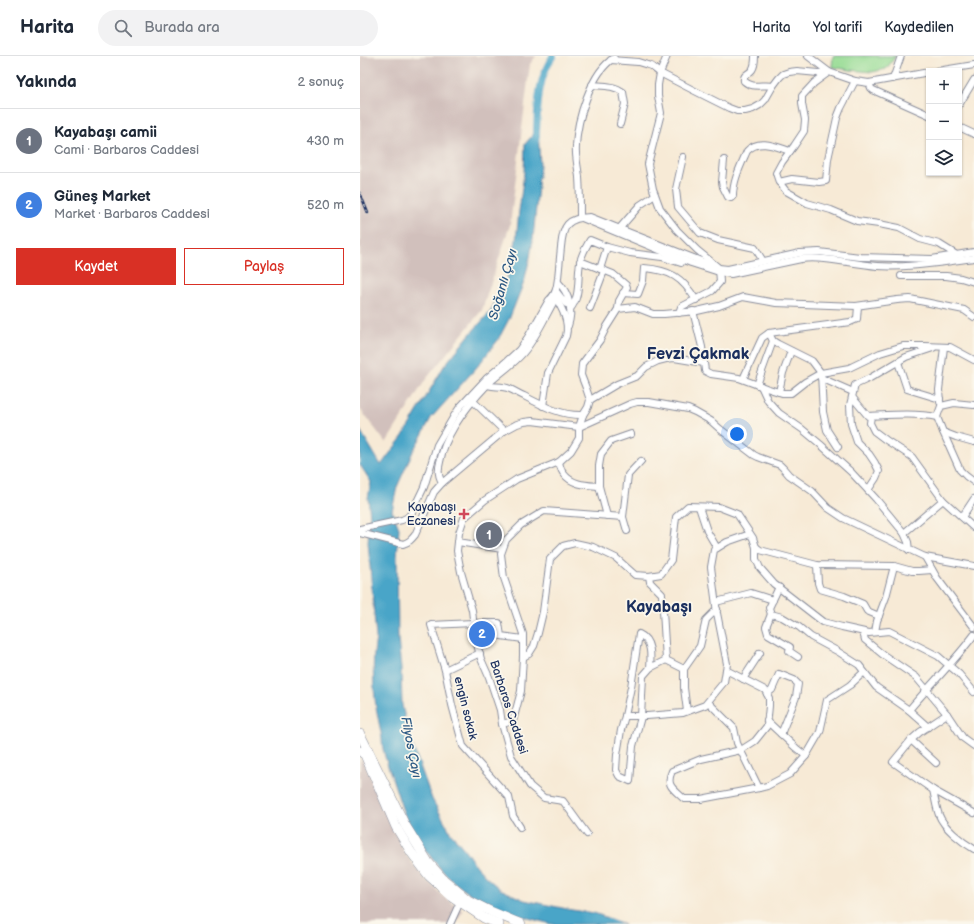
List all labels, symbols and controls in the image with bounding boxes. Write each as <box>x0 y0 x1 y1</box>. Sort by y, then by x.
search box <box>98 10 378 46</box>
text: Harita <box>20 16 74 39</box>
icon: search <box>112 17 134 39</box>
text: Burada ara <box>144 18 220 37</box>
text: Harita <box>752 19 791 36</box>
text: Yol tarifi <box>813 19 862 36</box>
text: Kaydedilen <box>884 19 954 36</box>
map controls <box>926 68 962 176</box>
button: + <box>926 68 962 104</box>
text: Yakında <box>16 72 77 92</box>
text: 2 sonuç <box>298 74 344 90</box>
button: − <box>926 104 962 140</box>
text: Kayabaşı camii <box>54 123 157 142</box>
text: 1 <box>26 133 32 149</box>
text: 430 m <box>306 133 344 149</box>
button: layers <box>926 140 962 176</box>
text: Cami · Barbaros Caddesi <box>54 142 199 158</box>
text: Güneş Market <box>54 187 151 206</box>
text: 2 <box>25 197 33 213</box>
text: 520 m <box>307 197 344 213</box>
text: Market · Barbaros Caddesi <box>54 206 210 222</box>
water label: Soğanlı Çayı <box>485 247 521 322</box>
button: Kaydet <box>16 248 176 285</box>
button: Paylaş <box>184 248 344 285</box>
district label: Fevzi Çakmak <box>647 345 750 364</box>
your location <box>727 424 747 444</box>
place label: Kayabaşı Eczanesi <box>407 500 456 529</box>
marker: Kayabaşı Eczanesi <box>459 509 469 519</box>
pin: 1 <box>476 520 502 550</box>
district label: Kayabaşı <box>626 598 692 617</box>
pin: 2 <box>469 619 495 649</box>
street label: Barbaros Caddesi <box>486 658 531 756</box>
street label: engin sokak <box>450 675 481 741</box>
water label: Filyos Çayı <box>397 715 425 779</box>

